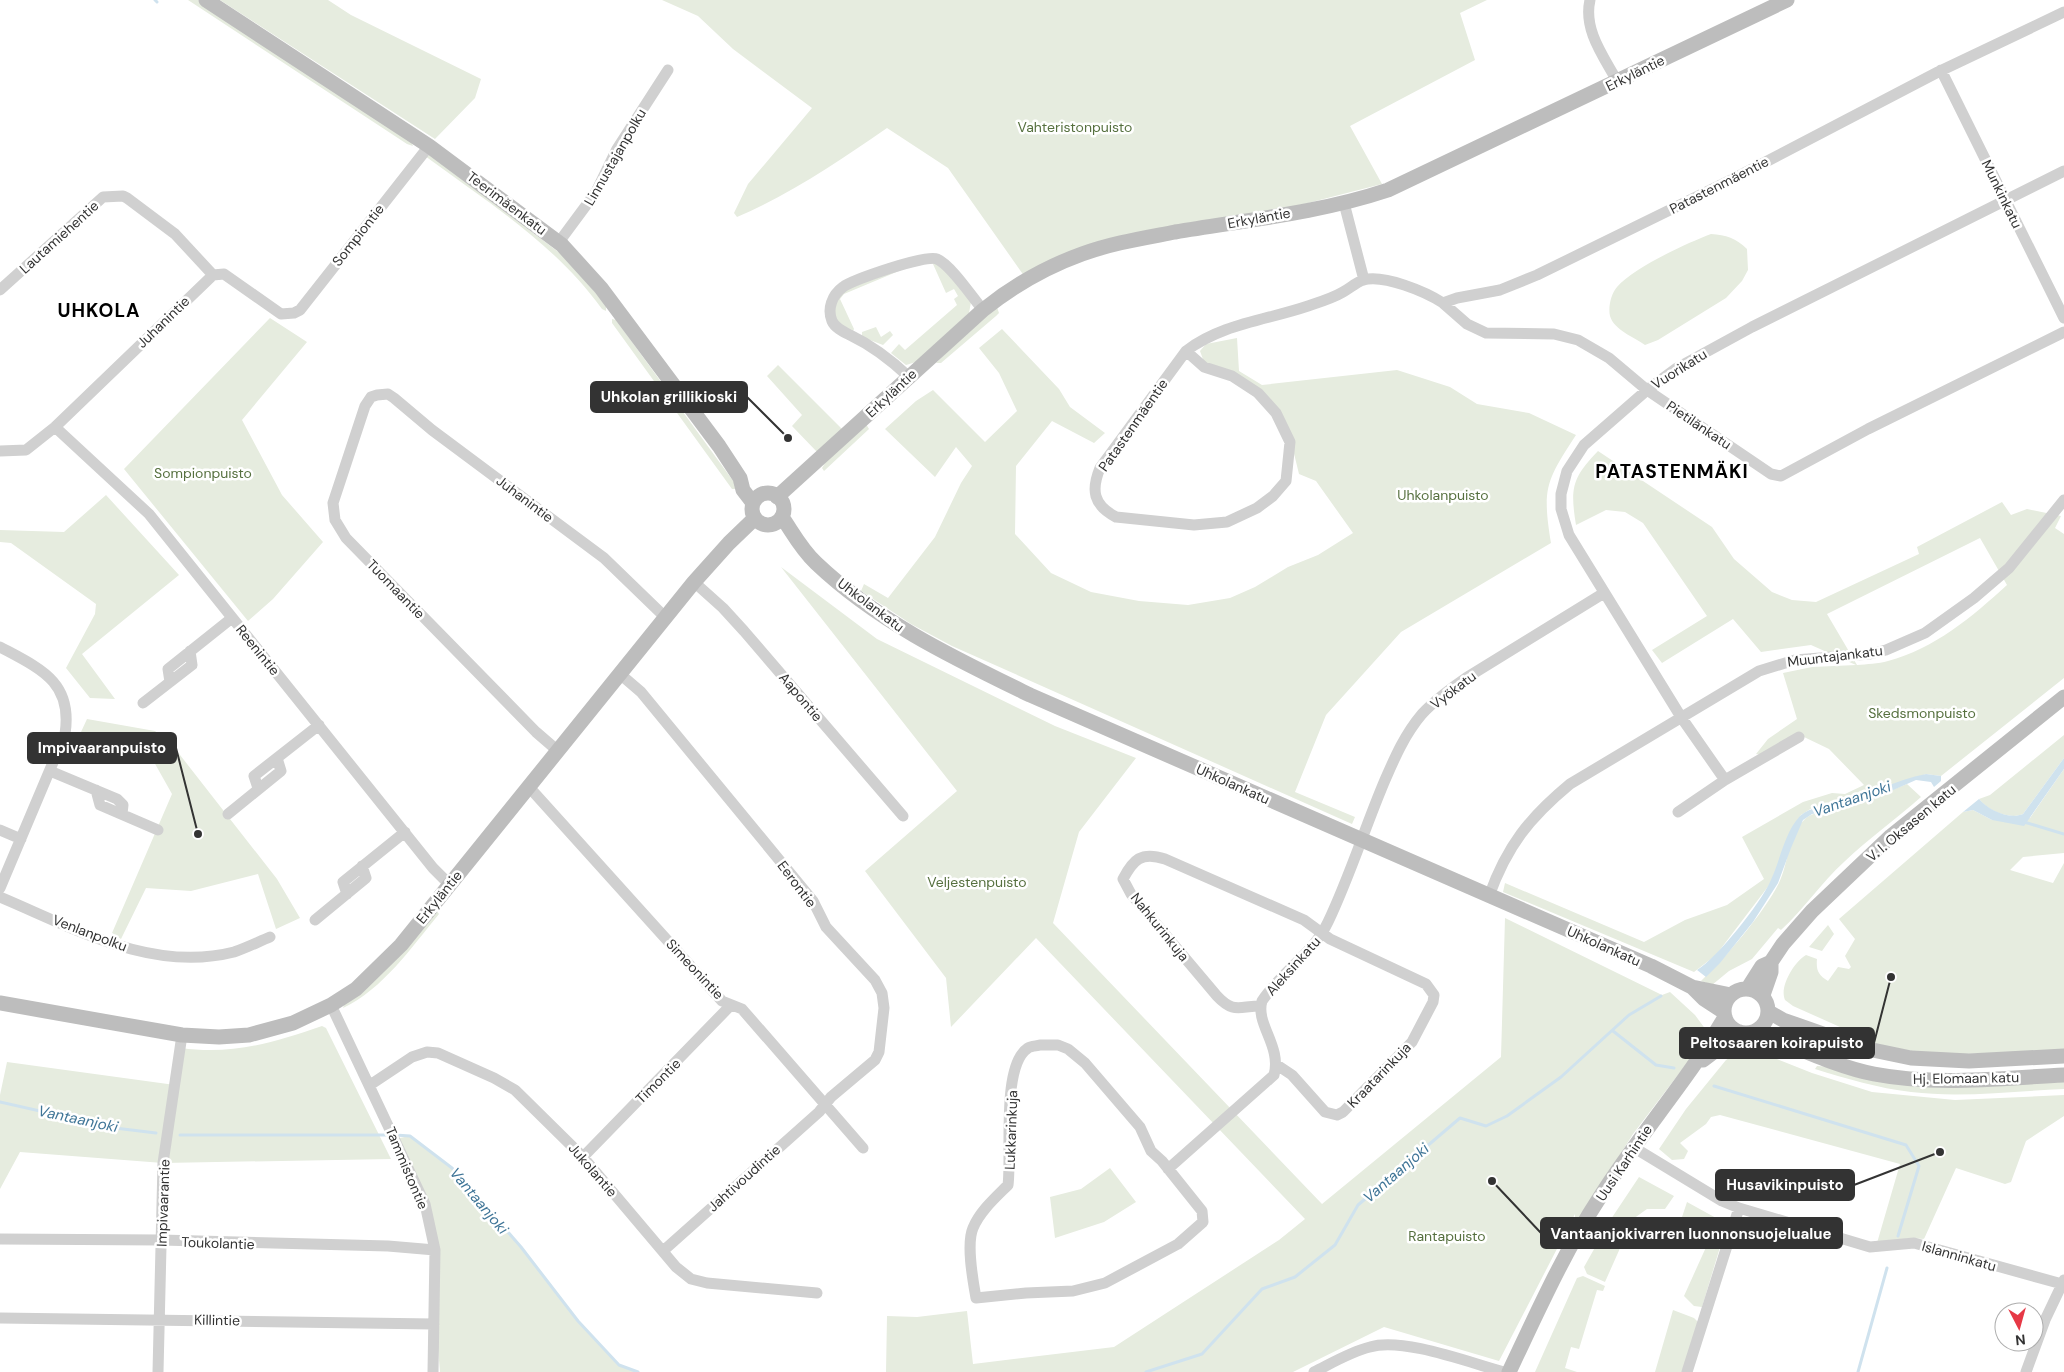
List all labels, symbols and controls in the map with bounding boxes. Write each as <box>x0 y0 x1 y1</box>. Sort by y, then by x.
street label: Erkyläntie <box>1603 51 1668 95</box>
street label: Linnustajanpolku <box>580 105 650 209</box>
park label: Vahteristonpuisto <box>1018 118 1132 136</box>
street label: Patastenmäentie <box>1666 152 1772 218</box>
street label: Munkinkatu <box>1978 157 2026 231</box>
street label: Teerimäenkatu <box>464 167 550 239</box>
street label: Lautamiehentie <box>16 197 102 277</box>
street label: Sompiontie <box>328 200 388 270</box>
street label: Erkyläntie <box>1226 204 1292 232</box>
street label: Juhanintie <box>133 292 193 352</box>
district label: UHKOLA <box>58 298 140 323</box>
street label: Vuorikatu <box>1648 345 1710 393</box>
street label: Erkyläntie <box>862 365 920 421</box>
street label: Patastenmäentie <box>1094 375 1172 475</box>
callout: Uhkolan grillikioski <box>591 382 747 412</box>
text: Uhkolan grillikioski <box>601 387 737 407</box>
street label: Pietilänkatu <box>1663 397 1735 453</box>
district label: PATASTENMÄKI <box>1595 459 1749 484</box>
park label: Sompionpuisto <box>154 464 252 482</box>
street label: Juhanintie <box>493 472 557 526</box>
park label: Uhkolanpuisto <box>1397 486 1489 504</box>
street label: Tuomaantie <box>363 555 429 623</box>
street label: Uhkolankatu <box>834 574 908 636</box>
street label: Reenintie <box>232 621 284 679</box>
street label: Muuntajankatu <box>1786 641 1884 671</box>
street label: Vyökatu <box>1427 667 1479 713</box>
street label: Aapontie <box>775 669 827 725</box>
park label: Skedsmonpuisto <box>1868 704 1976 722</box>
callout: Impivaaranpuisto <box>28 733 176 763</box>
text: Impivaaranpuisto <box>38 738 166 758</box>
street label: Uhkolankatu <box>1193 760 1273 808</box>
water label: Vantaanjoki <box>1810 776 1894 822</box>
street label: V. I. Oksasen katu <box>1863 780 1959 866</box>
street label: Eerontie <box>774 857 820 911</box>
street label: Erkyläntie <box>412 867 466 927</box>
park label: Veljestenpuisto <box>927 873 1027 891</box>
street label: Nahkurinkuja <box>1127 889 1193 965</box>
street label: Venlanpolku <box>50 911 130 955</box>
street label: Uhkolankatu <box>1564 922 1644 970</box>
street label: Aleksinkatu <box>1262 933 1324 999</box>
street label: Simeonintie <box>662 935 728 1003</box>
callout: Peltosaaren koirapuisto <box>1680 1028 1874 1058</box>
text: Peltosaaren koirapuisto <box>1690 1033 1864 1053</box>
street label: Kraatarinkuja <box>1343 1038 1415 1112</box>
street label: Timontie <box>632 1055 684 1107</box>
street label: Hj. Elomaan katu <box>1913 1068 2019 1088</box>
street label: Lukkarinkuja <box>1001 1090 1021 1170</box>
water label: Vantaanjoki <box>36 1101 120 1137</box>
street label: Uusi Karhintie <box>1592 1121 1656 1205</box>
street label: Tammistontie <box>382 1124 432 1212</box>
street label: Jukolantie <box>565 1139 621 1201</box>
water label: Vantaanjoki <box>1359 1139 1433 1207</box>
street label: Jahtivoudintie <box>704 1141 784 1215</box>
street label: Impivaarantie <box>152 1159 174 1247</box>
water label: Vantaanjoki <box>445 1163 513 1239</box>
callout: Husavikinpuisto <box>1716 1170 1854 1200</box>
text: Husavikinpuisto <box>1726 1175 1844 1195</box>
callout: Vantaanjokivarren luonnonsuojelualue <box>1541 1218 1842 1248</box>
text: Vantaanjokivarren luonnonsuojelualue <box>1551 1224 1831 1244</box>
park label: Rantapuisto <box>1408 1227 1486 1245</box>
street label: Toukolantie <box>181 1233 255 1253</box>
street label: Islanninkatu <box>1920 1237 1998 1275</box>
north arrow <box>1994 1302 2044 1352</box>
street label: Killintie <box>194 1311 240 1329</box>
text: N <box>2014 1330 2026 1349</box>

